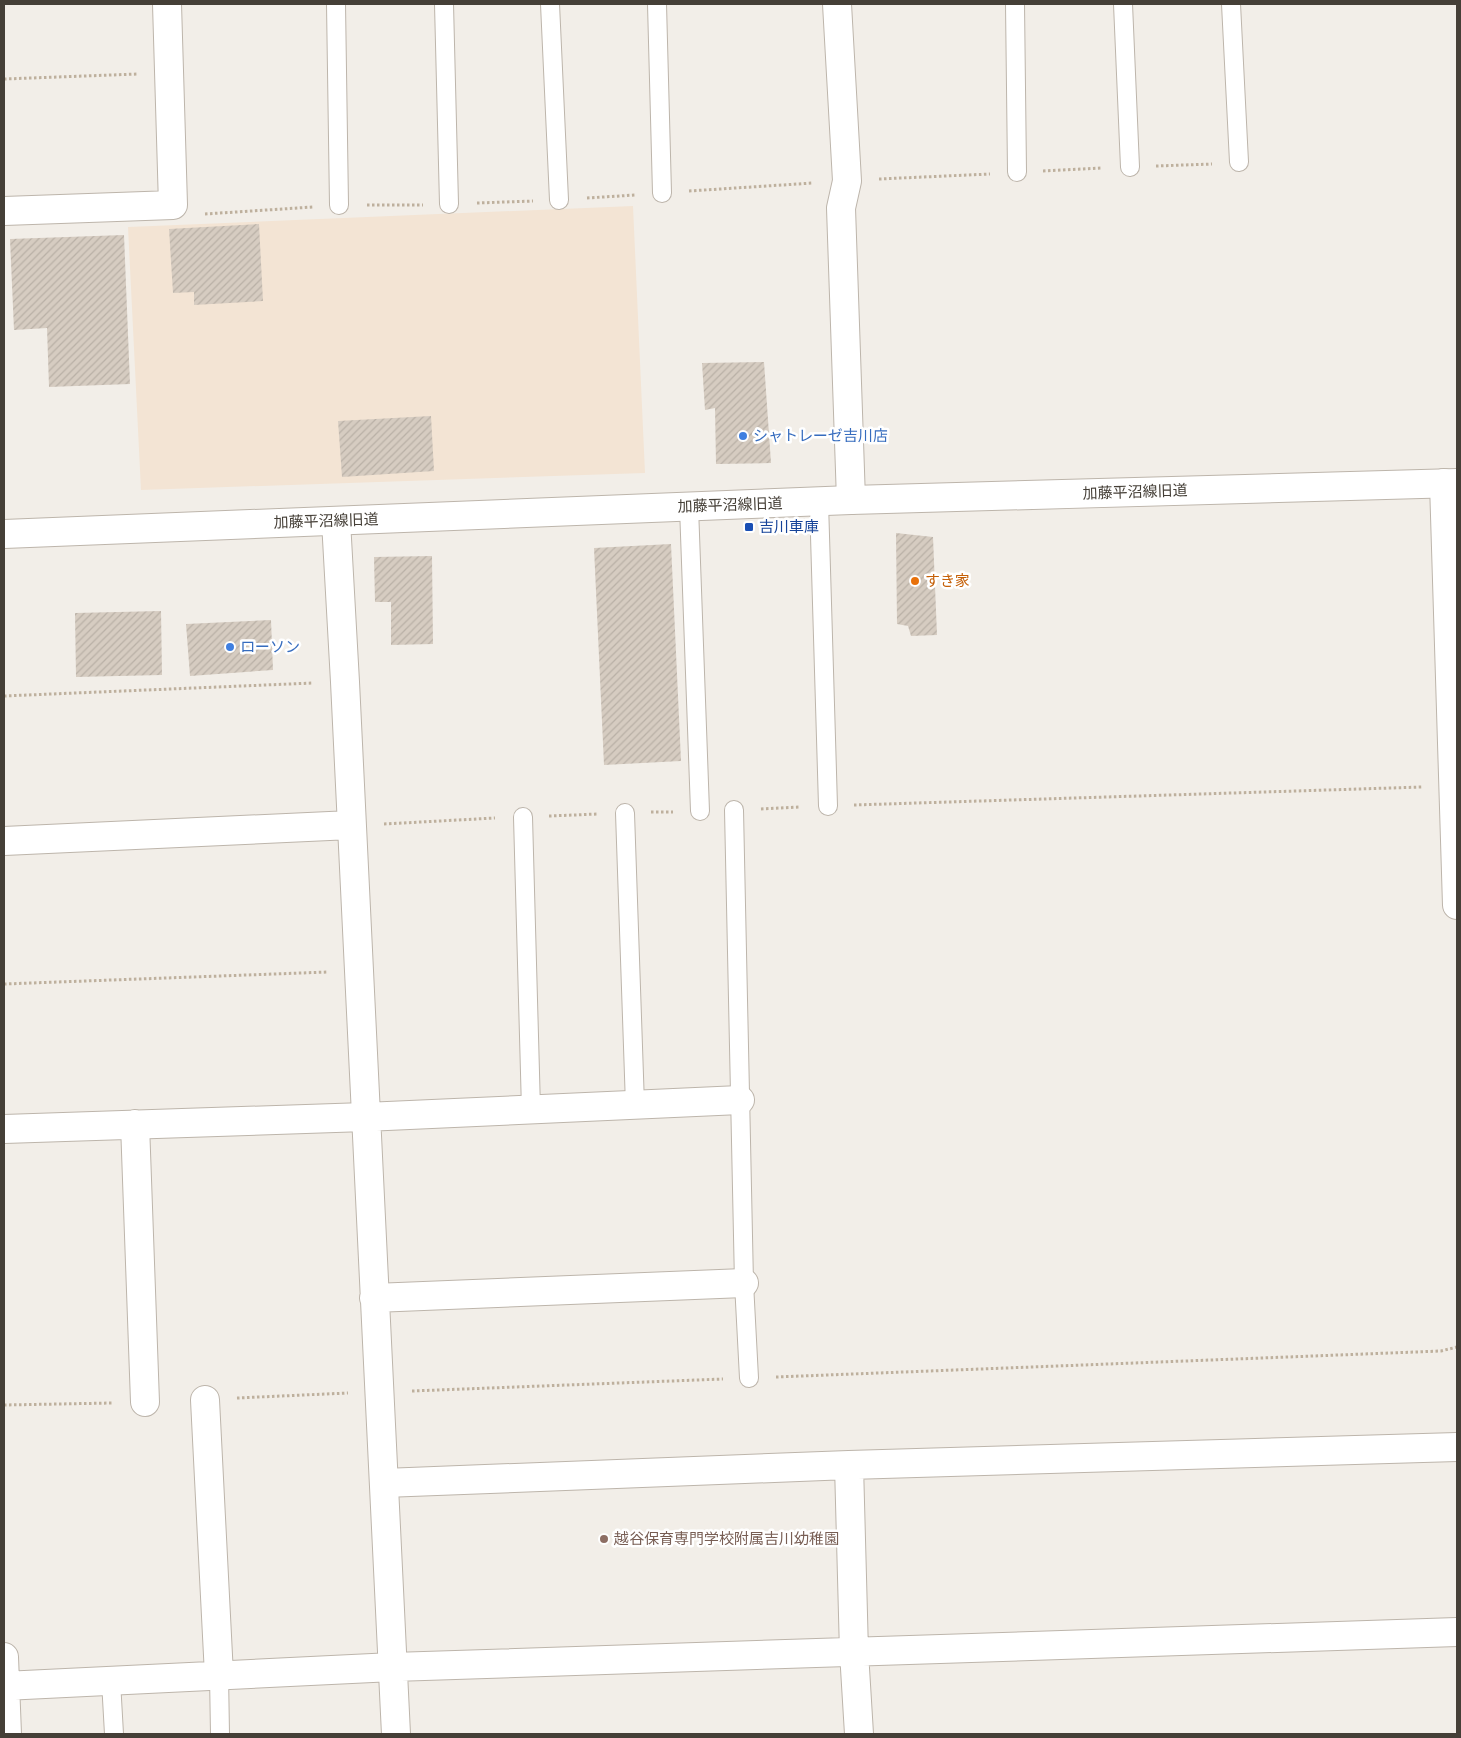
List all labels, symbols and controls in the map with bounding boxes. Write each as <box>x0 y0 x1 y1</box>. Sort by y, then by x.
place label: シャトレーゼ吉川店 <box>753 427 888 445</box>
marker: シャトレーゼ吉川店 <box>737 430 749 442</box>
street label: 加藤平沼線旧道 <box>1082 481 1188 503</box>
street label: 加藤平沼線旧道 <box>677 494 783 516</box>
street label: 加藤平沼線旧道 <box>273 510 379 532</box>
place label: 吉川車庫 <box>759 518 819 536</box>
marker: 吉川車庫 <box>743 521 755 533</box>
place label: すき家 <box>925 572 970 590</box>
marker: すき家 <box>909 575 921 587</box>
place label: ローソン <box>240 638 300 656</box>
marker: ローソン <box>224 641 236 653</box>
place label: 越谷保育専門学校附属吉川幼稚園 <box>613 1530 839 1548</box>
marker: 越谷保育専門学校附属吉川幼稚園 <box>598 1533 610 1545</box>

